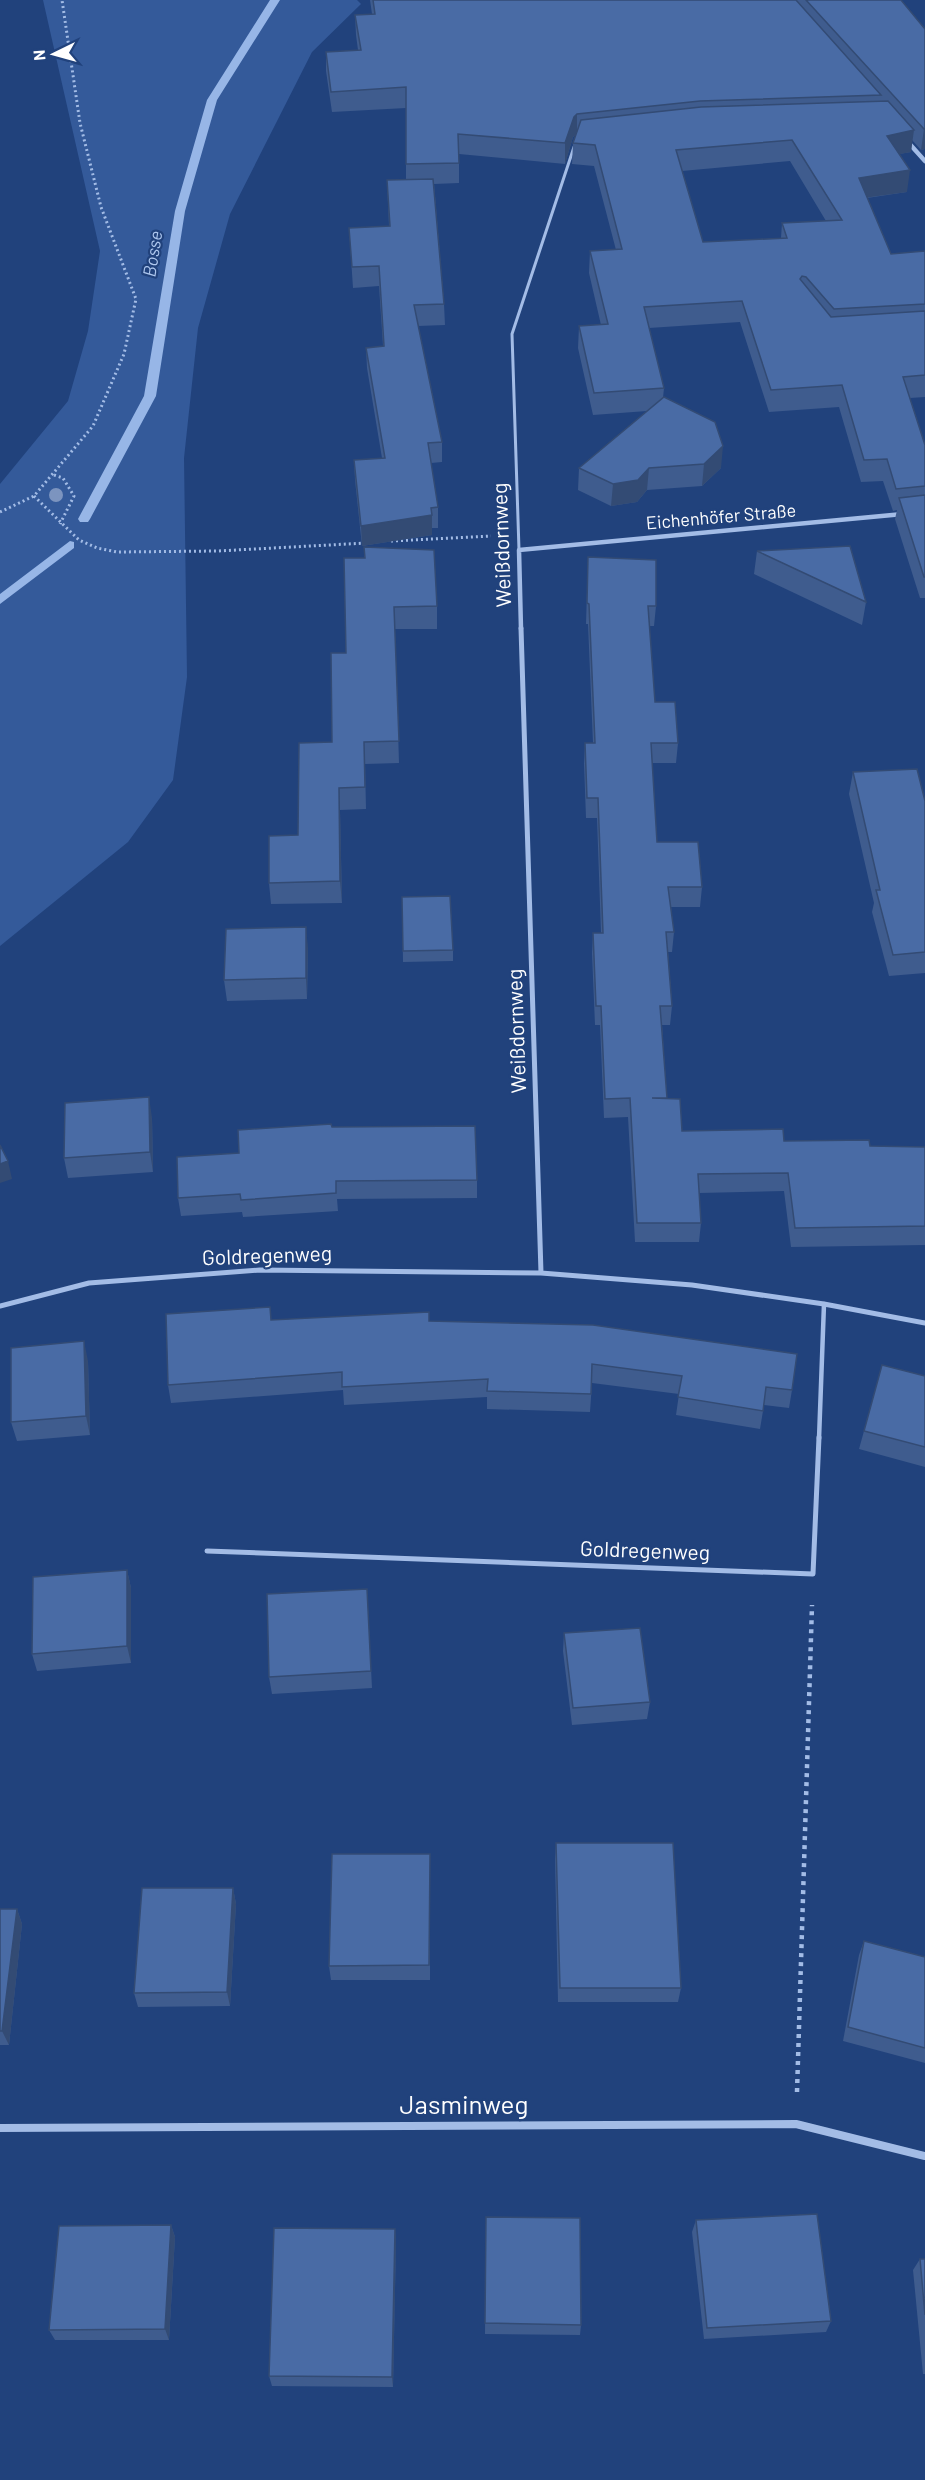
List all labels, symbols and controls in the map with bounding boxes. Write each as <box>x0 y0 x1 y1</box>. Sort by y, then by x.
north arrow <box>24 24 84 84</box>
text: N <box>29 49 48 61</box>
water label: Bosse <box>138 229 167 278</box>
street label: Weißdornweg <box>486 482 515 608</box>
street label: Eichenhöfer Straße <box>645 498 797 534</box>
street label: Weißdornweg <box>501 968 530 1094</box>
street label: Goldregenweg <box>201 1240 332 1269</box>
street label: Goldregenweg <box>580 1535 711 1564</box>
street label: Jasminweg <box>400 2088 528 2119</box>

